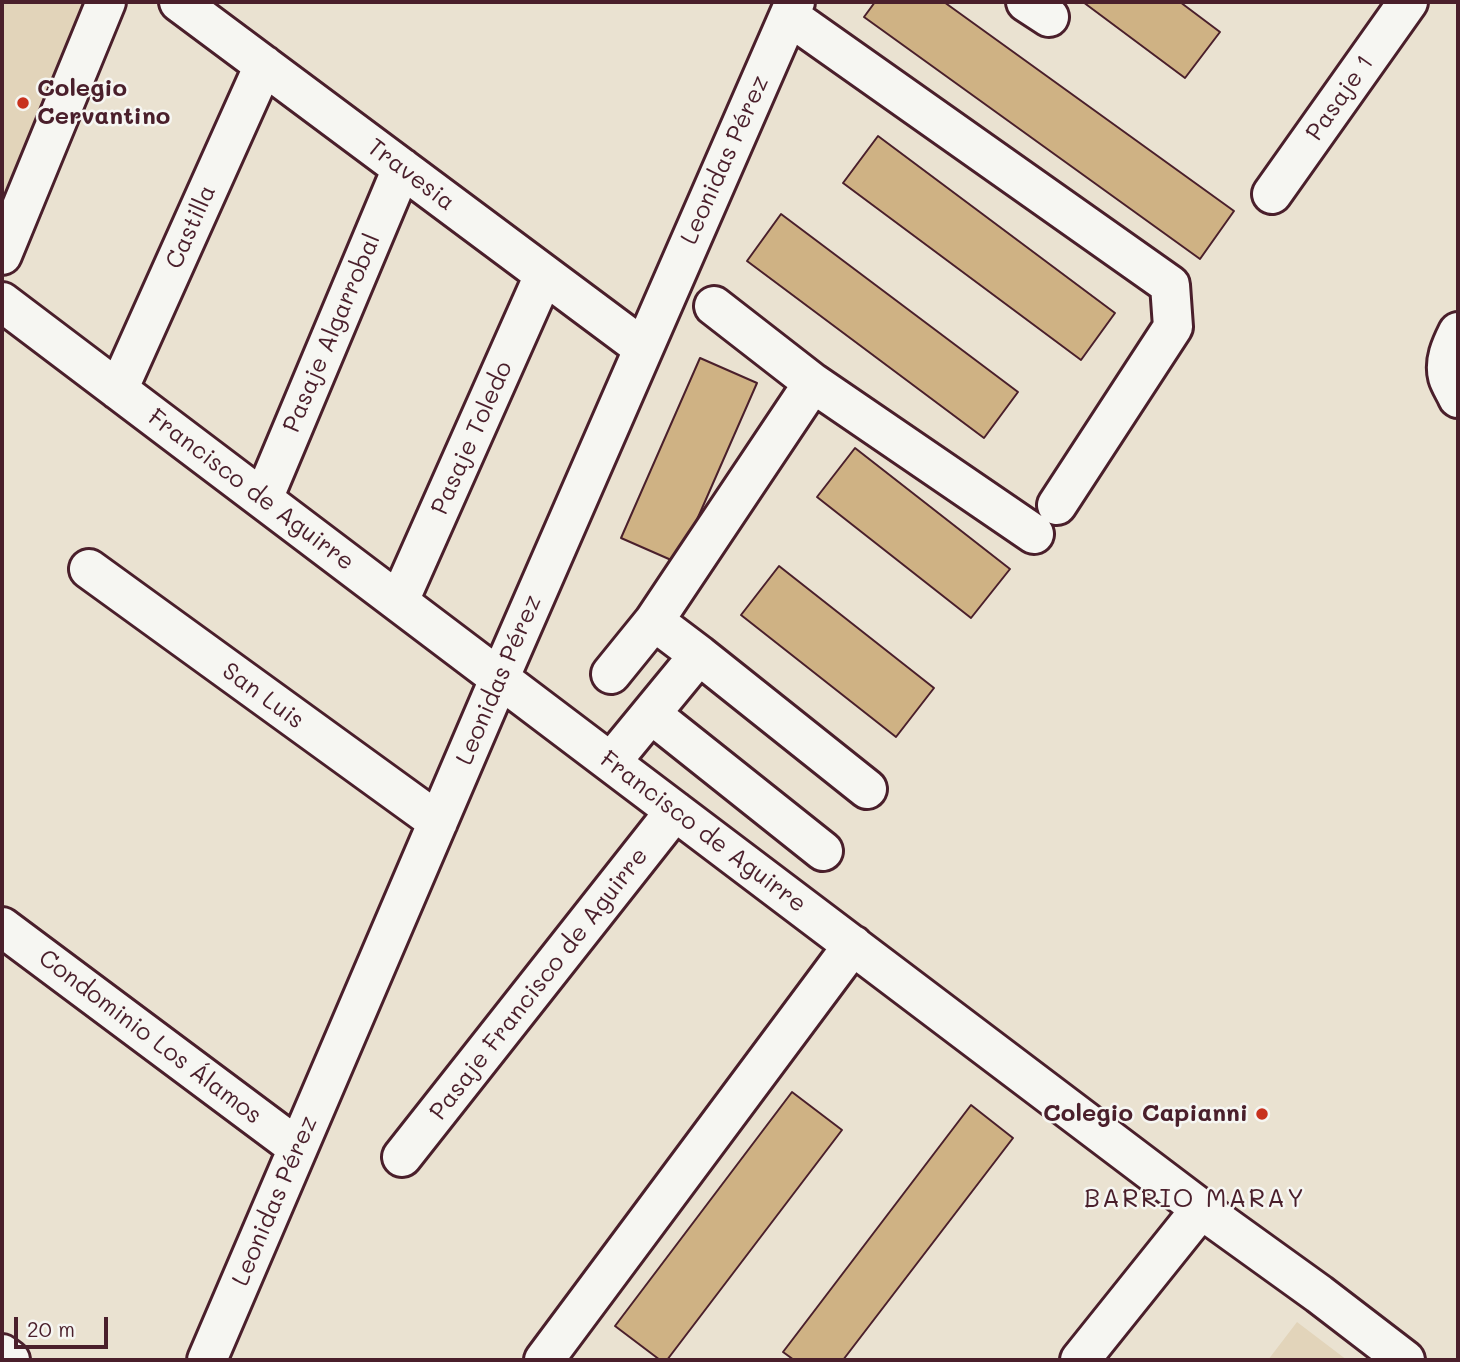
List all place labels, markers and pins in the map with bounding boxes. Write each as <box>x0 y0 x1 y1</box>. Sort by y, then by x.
place label: Colegio Cervantino <box>37 75 170 131</box>
marker: Colegio Cervantino <box>15 95 31 111</box>
place label: Colegio Capianni <box>1043 1100 1248 1128</box>
marker: Colegio Capianni <box>1254 1106 1270 1122</box>

